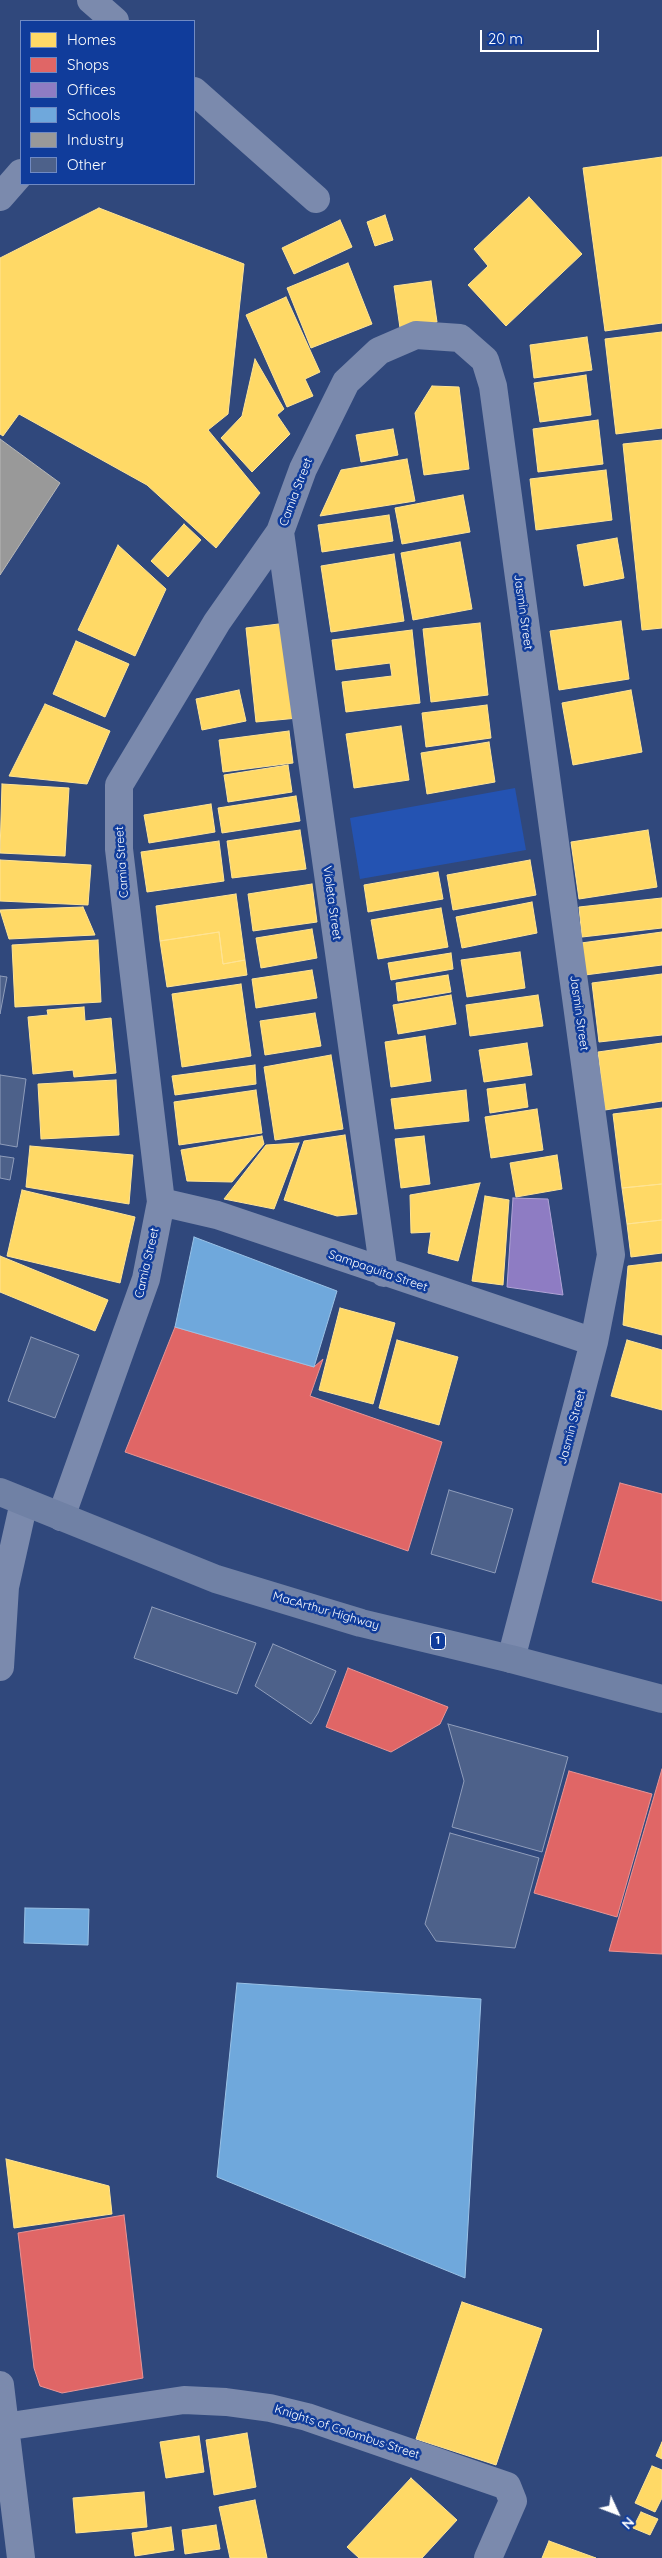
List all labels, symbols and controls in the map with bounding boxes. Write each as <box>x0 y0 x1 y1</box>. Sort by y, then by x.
legend <box>20 20 195 185</box>
scale bar <box>482 20 601 52</box>
text: 20 m <box>488 29 523 48</box>
text: Homes <box>67 30 116 49</box>
text: Shops <box>67 55 109 74</box>
text: Offices <box>67 80 116 99</box>
text: Schools <box>67 105 120 124</box>
text: Industry <box>67 130 124 149</box>
text: Other <box>67 155 106 174</box>
street label: Camia Street <box>276 456 316 528</box>
street label: Jasmin Street <box>511 573 535 651</box>
street label: Camia Street <box>112 826 132 898</box>
street label: Violeta Street <box>320 865 344 941</box>
street label: Jasmin Street <box>567 974 591 1052</box>
street label: Camia Street <box>132 1226 162 1300</box>
street label: Sampaguita Street <box>327 1247 429 1295</box>
street label: Jasmin Street <box>555 1388 589 1466</box>
street label: MacArthur Highway <box>271 1589 381 1633</box>
road number: 1 <box>430 1632 446 1650</box>
street label: Knights of Colombus Street <box>273 2402 421 2462</box>
north arrow <box>592 2488 642 2538</box>
text: N <box>618 2513 638 2533</box>

